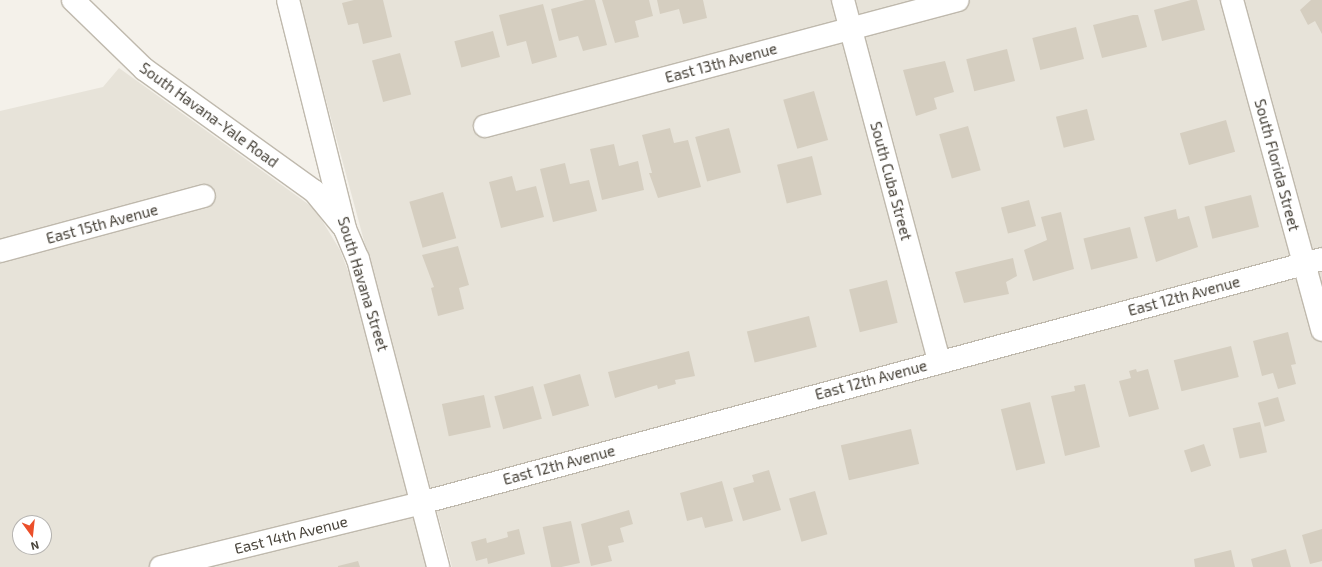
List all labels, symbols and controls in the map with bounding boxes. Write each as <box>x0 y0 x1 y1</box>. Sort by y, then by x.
street label: East 13th Avenue <box>663 39 779 87</box>
street label: South Havana-Yale Road <box>136 59 282 171</box>
street label: South Florida Street <box>1251 97 1303 233</box>
street label: South Cuba Street <box>866 120 916 242</box>
street label: East 15th Avenue <box>44 200 160 248</box>
street label: South Havana Street <box>334 215 392 353</box>
street label: East 12th Avenue <box>1126 272 1242 320</box>
street label: East 12th Avenue <box>813 356 929 404</box>
street label: East 12th Avenue <box>501 441 617 489</box>
street label: East 14th Avenue <box>232 512 350 558</box>
north arrow <box>12 515 52 555</box>
text: N <box>29 539 41 553</box>

